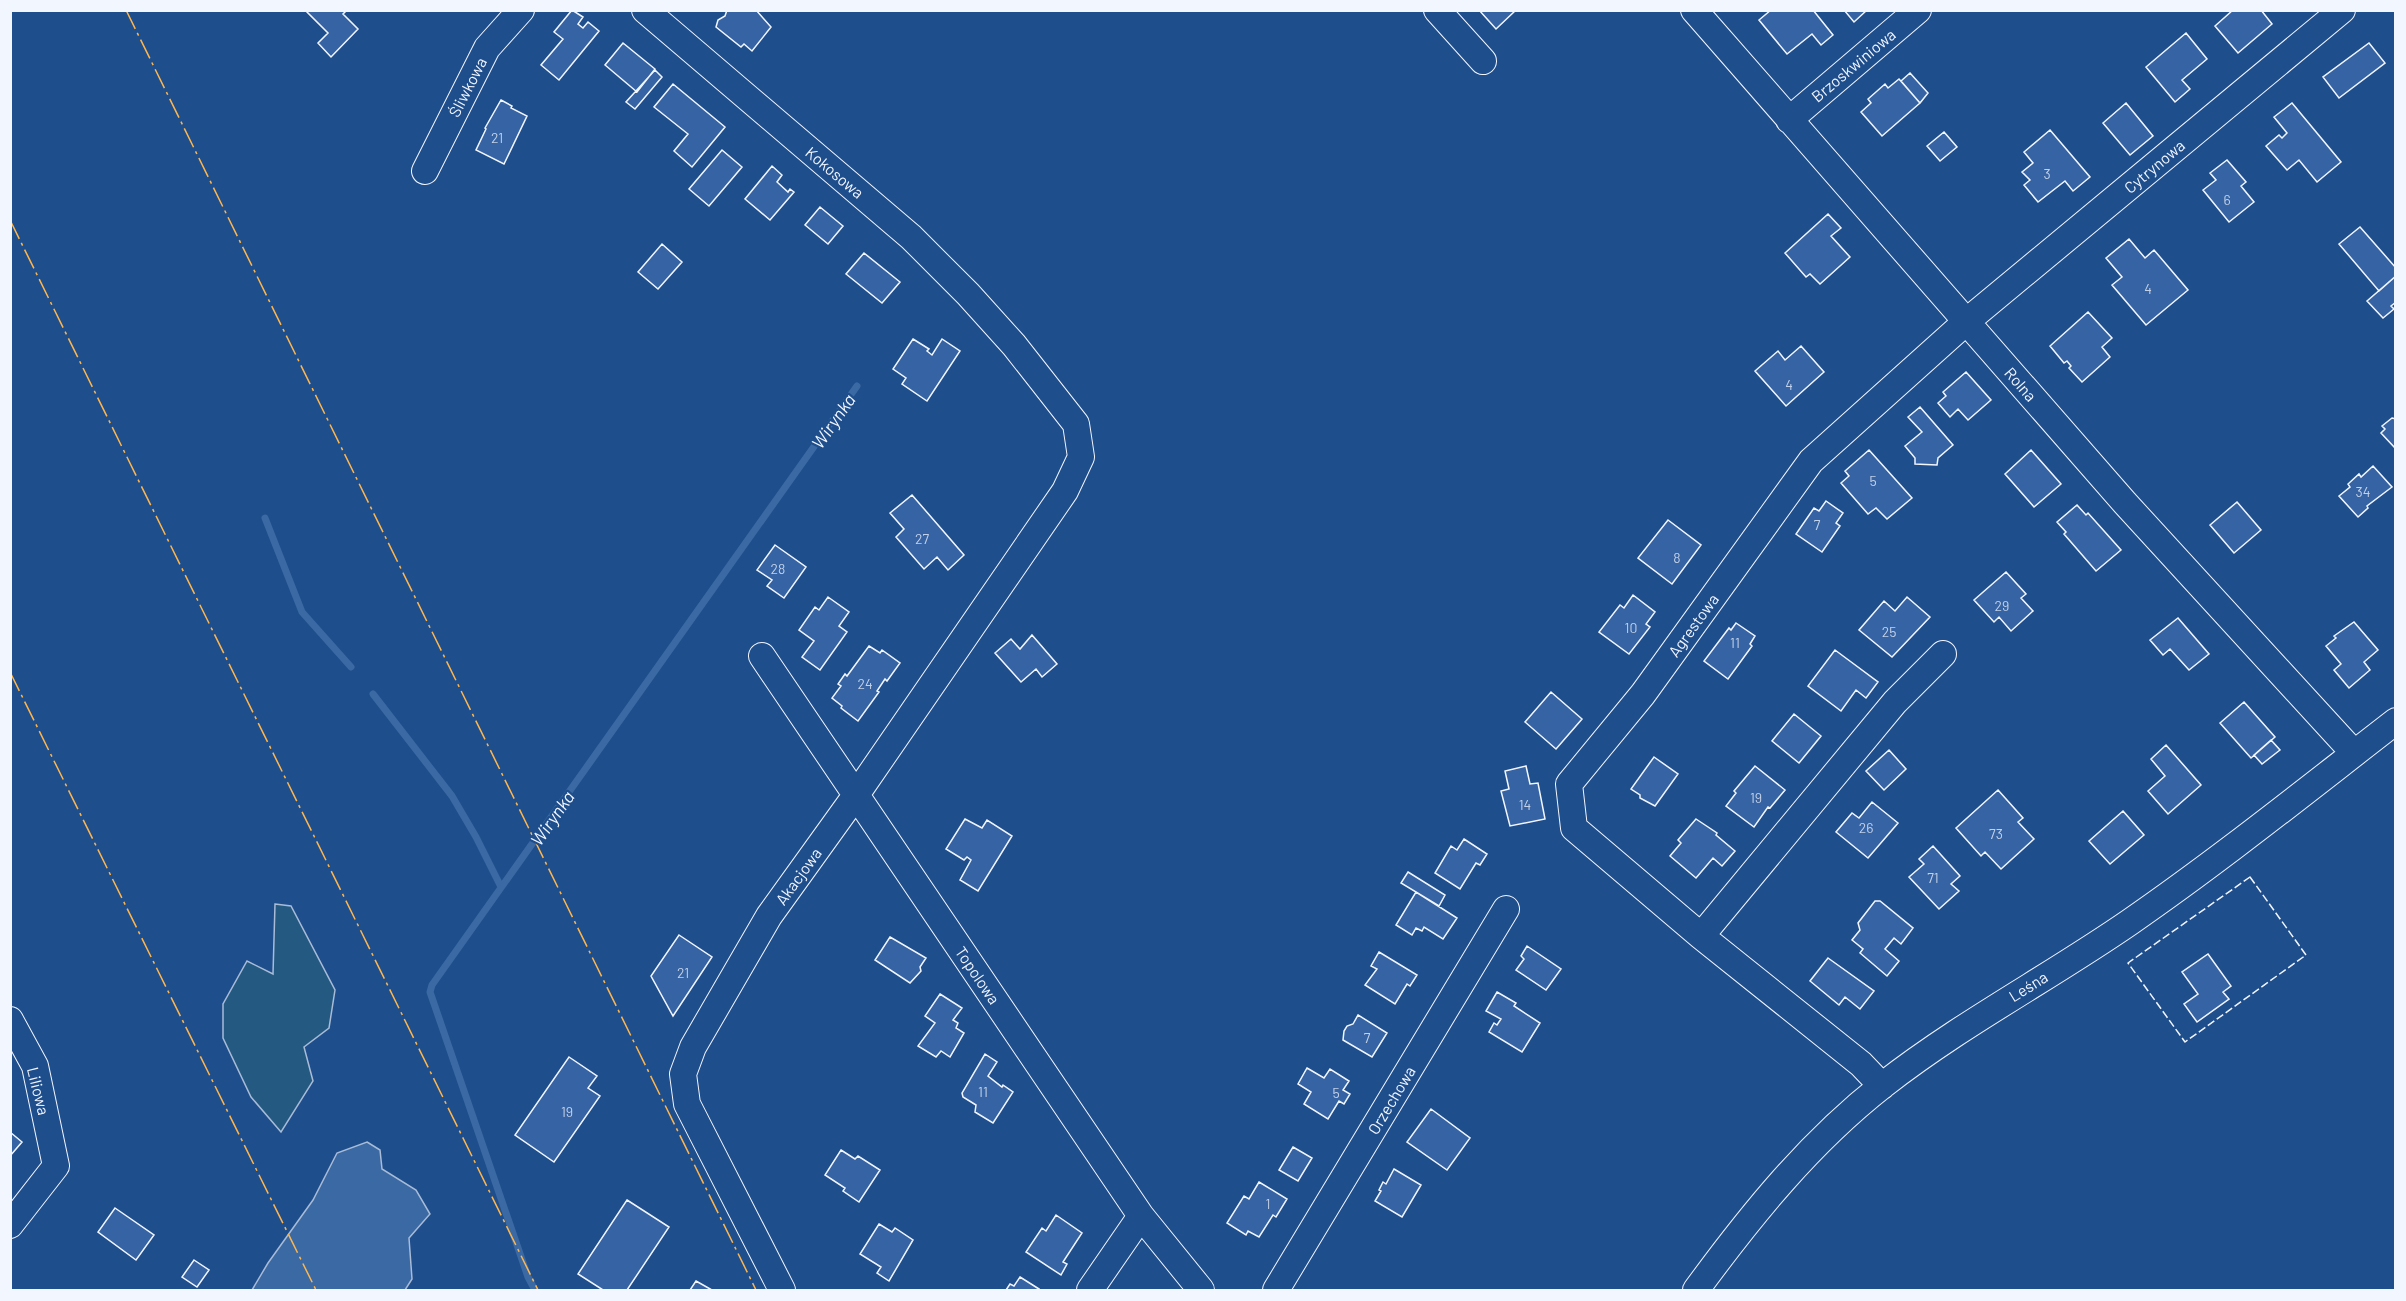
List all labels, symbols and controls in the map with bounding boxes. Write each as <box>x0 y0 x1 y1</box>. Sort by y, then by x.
street label: Brzoskwiniowa <box>1807 24 1899 106</box>
street label: Śliwkowa <box>444 54 490 120</box>
house number: 21 <box>491 129 503 146</box>
street label: Cytrynowa <box>2120 135 2188 197</box>
street label: Kokosowa <box>802 142 868 202</box>
house number: 3 <box>2043 165 2051 182</box>
house number: 6 <box>2223 191 2231 208</box>
house number: 4 <box>2144 280 2152 297</box>
street label: Rolna <box>2001 363 2041 405</box>
house number: 4 <box>1785 376 1793 393</box>
water label: Wirynka <box>806 389 860 453</box>
house number: 5 <box>1869 472 1877 489</box>
house number: 34 <box>2356 483 2370 500</box>
house number: 7 <box>1814 516 1821 533</box>
house number: 27 <box>915 530 929 547</box>
house number: 8 <box>1673 549 1681 566</box>
house number: 28 <box>771 560 785 577</box>
street label: Agrestowa <box>1664 590 1722 660</box>
house number: 29 <box>1995 597 2009 614</box>
house number: 10 <box>1625 619 1637 636</box>
house number: 25 <box>1882 623 1896 640</box>
house number: 11 <box>1730 634 1740 651</box>
house number: 24 <box>857 675 873 692</box>
water label: Wirynka <box>525 786 579 850</box>
house number: 19 <box>1750 789 1762 806</box>
house number: 14 <box>1519 796 1531 813</box>
house number: 26 <box>1859 819 1873 836</box>
house number: 73 <box>1989 825 2003 842</box>
street label: Akacjowa <box>771 844 825 908</box>
house number: 71 <box>1927 869 1939 886</box>
street label: Topolowa <box>952 942 1004 1008</box>
house number: 21 <box>677 964 689 981</box>
street label: Leśna <box>2005 967 2051 1005</box>
house number: 7 <box>1364 1029 1371 1046</box>
street label: Orzechowa <box>1363 1062 1419 1138</box>
street label: Liliowa <box>24 1065 54 1117</box>
house number: 11 <box>978 1083 988 1100</box>
house number: 5 <box>1332 1084 1340 1101</box>
house number: 19 <box>561 1103 573 1120</box>
house number: 1 <box>1266 1195 1270 1212</box>

